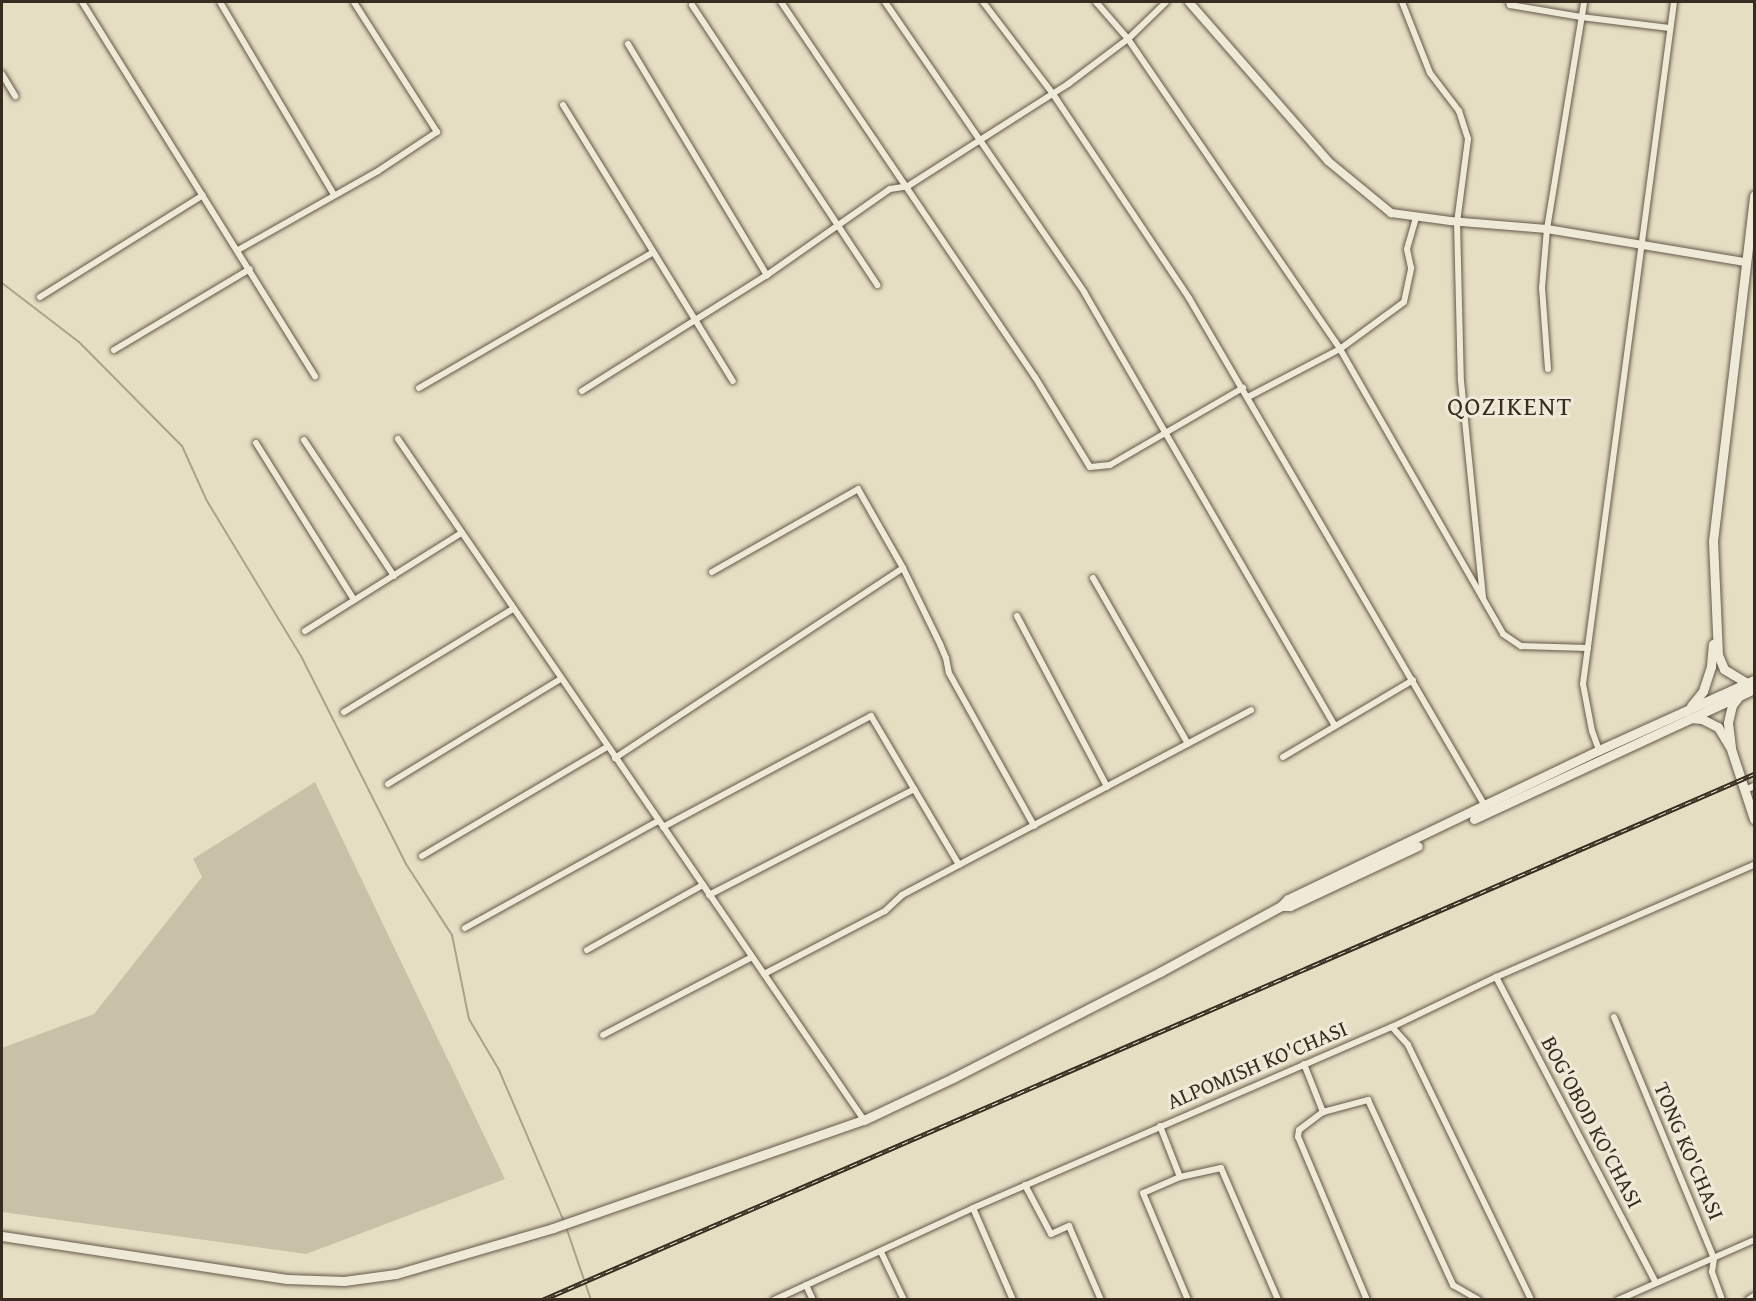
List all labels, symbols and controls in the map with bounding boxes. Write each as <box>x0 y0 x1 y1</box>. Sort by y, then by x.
district label: QOZIKENT <box>1447 390 1573 422</box>
street label: ALPOMISH KO'CHASI <box>1163 1015 1351 1115</box>
street label: BOG'OBOD KO'CHASI <box>1536 1032 1648 1212</box>
street label: TONG KO'CHASI <box>1648 1078 1730 1224</box>

